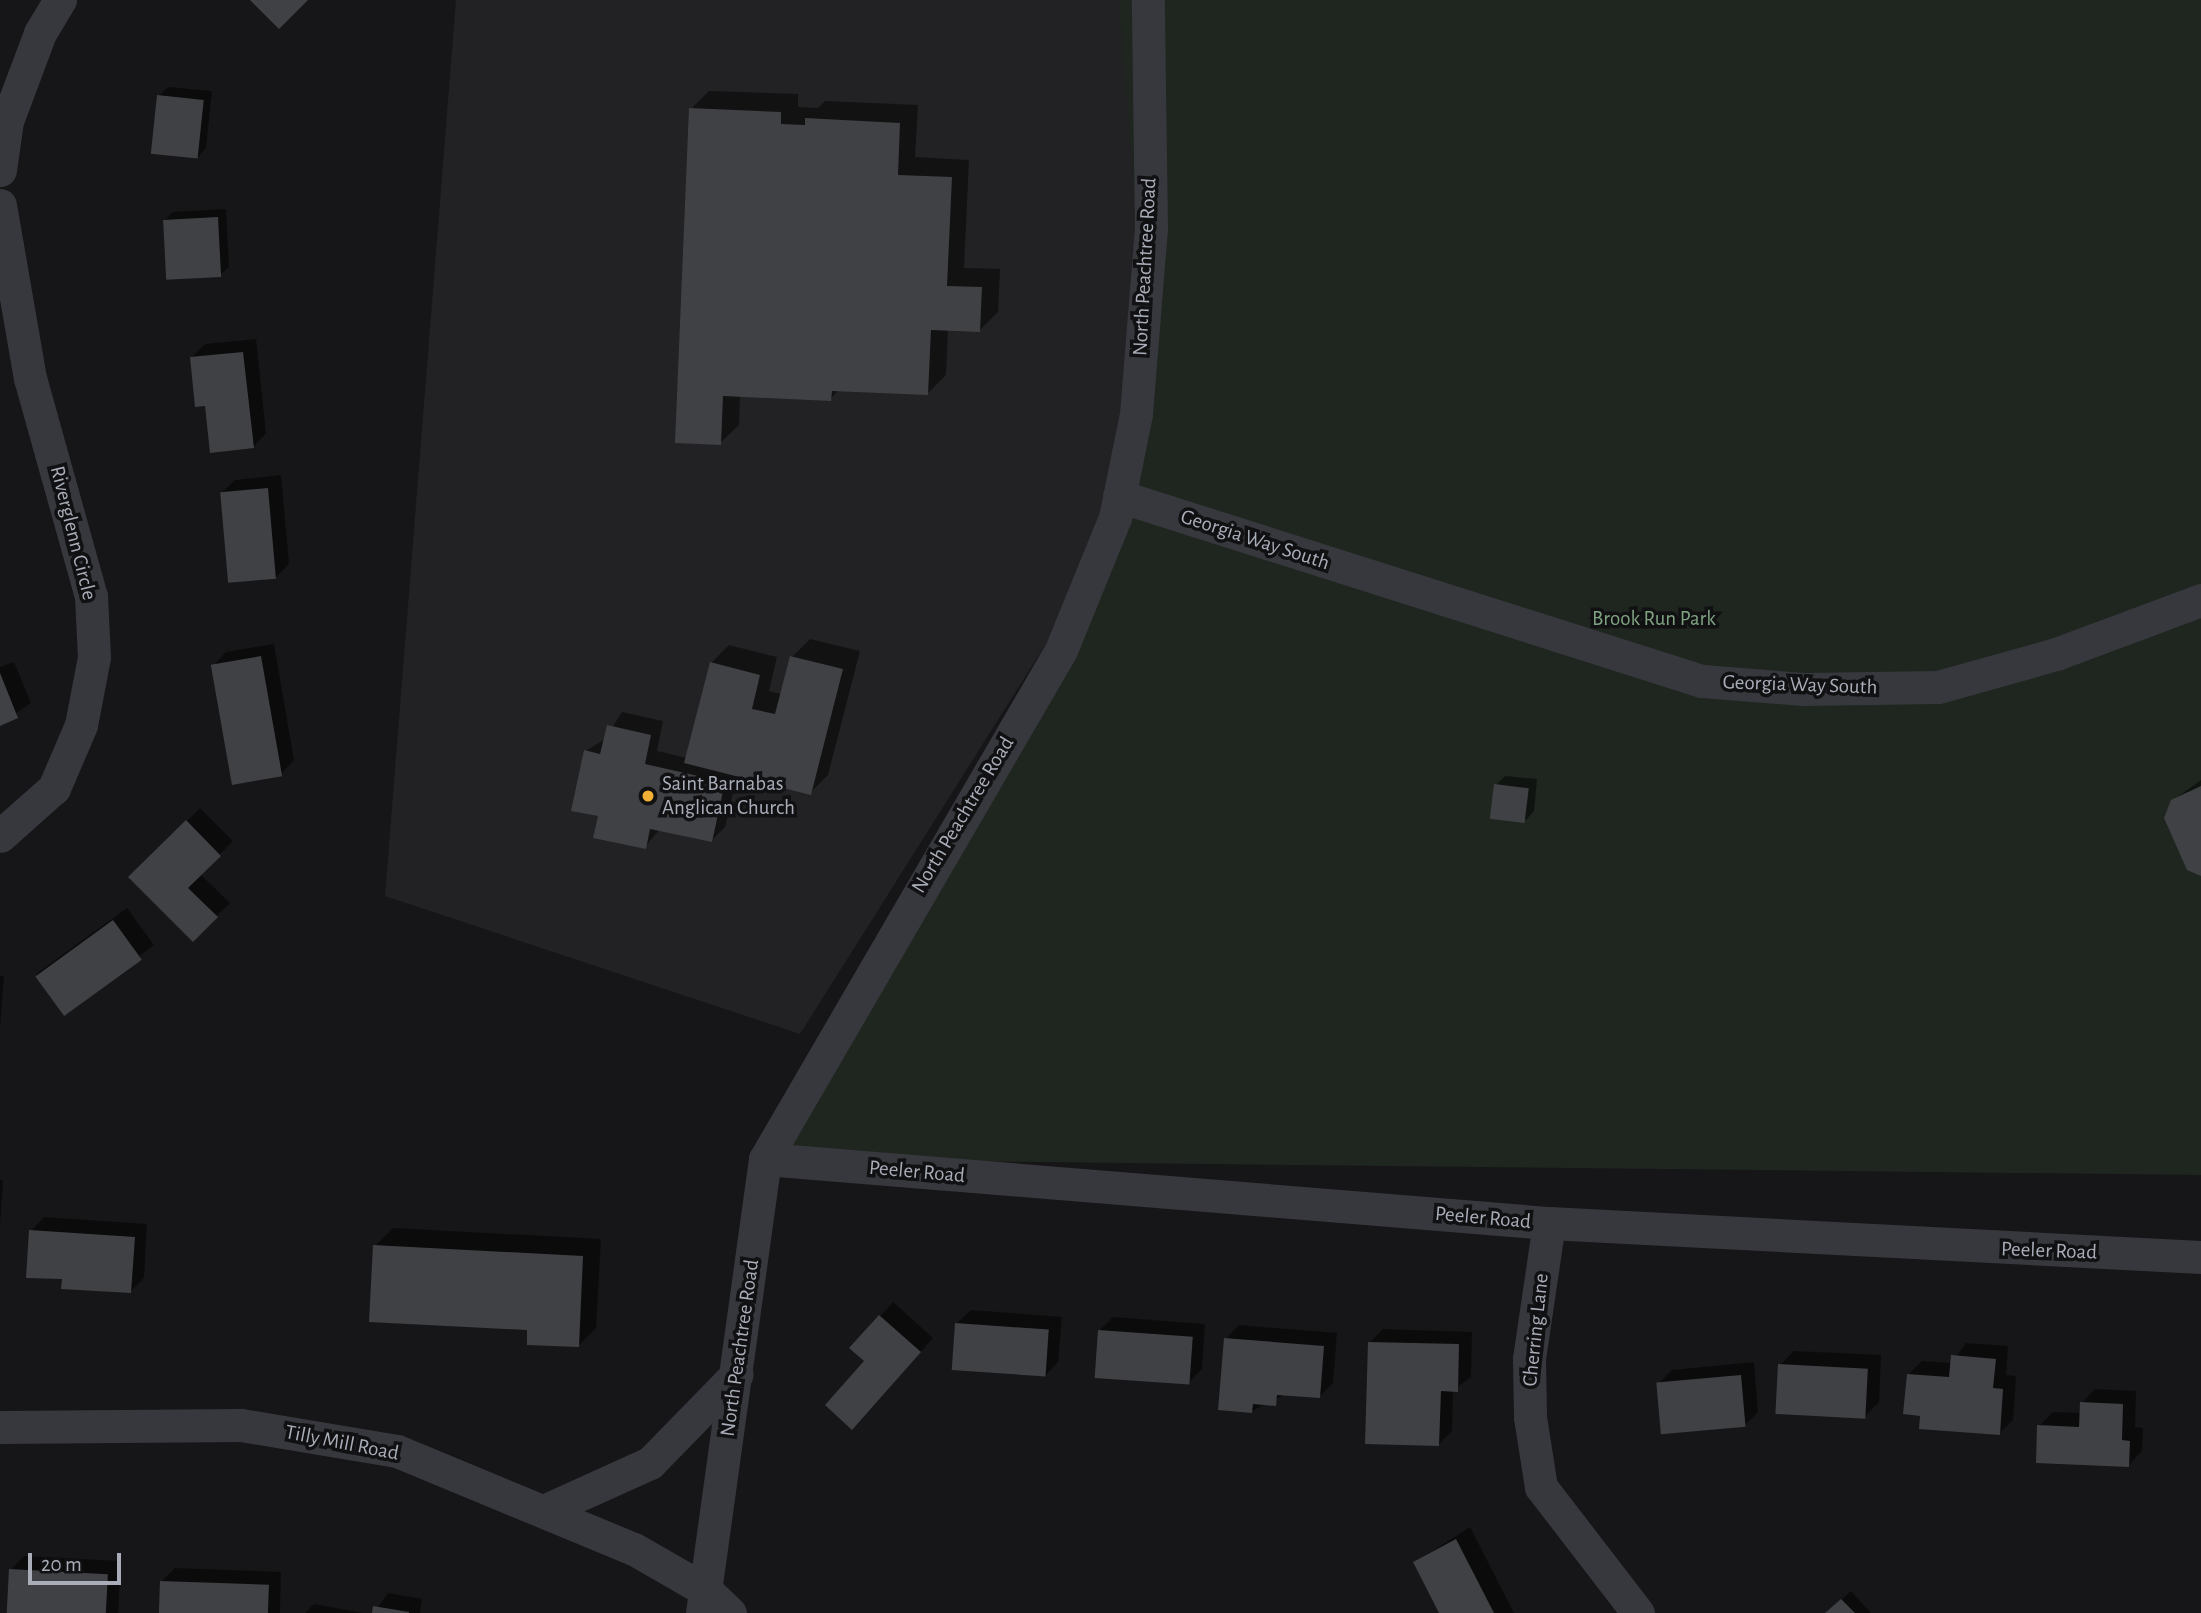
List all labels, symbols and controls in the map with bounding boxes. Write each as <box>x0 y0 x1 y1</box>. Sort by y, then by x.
street label: North Peachtree Road <box>1128 177 1162 357</box>
street label: Riverglenn Circle <box>44 463 102 603</box>
street label: Georgia Way South <box>1177 504 1333 576</box>
park label: Brook Run Park <box>1592 606 1716 632</box>
street label: Georgia Way South <box>1722 670 1878 700</box>
street label: North Peachtree Road <box>906 732 1020 898</box>
place label: Saint Barnabas Anglican Church <box>662 771 795 821</box>
marker: Saint Barnabas Anglican Church <box>640 788 656 804</box>
street label: Peeler Road <box>868 1155 966 1189</box>
street label: Peeler Road <box>1434 1201 1532 1235</box>
street label: Peeler Road <box>2000 1237 2098 1265</box>
street label: North Peachtree Road <box>715 1258 765 1438</box>
street label: Cherring Lane <box>1518 1272 1554 1388</box>
street label: Tilly Mill Road <box>283 1420 401 1466</box>
scale bar <box>32 1540 124 1584</box>
text: 20 m <box>41 1554 82 1575</box>

